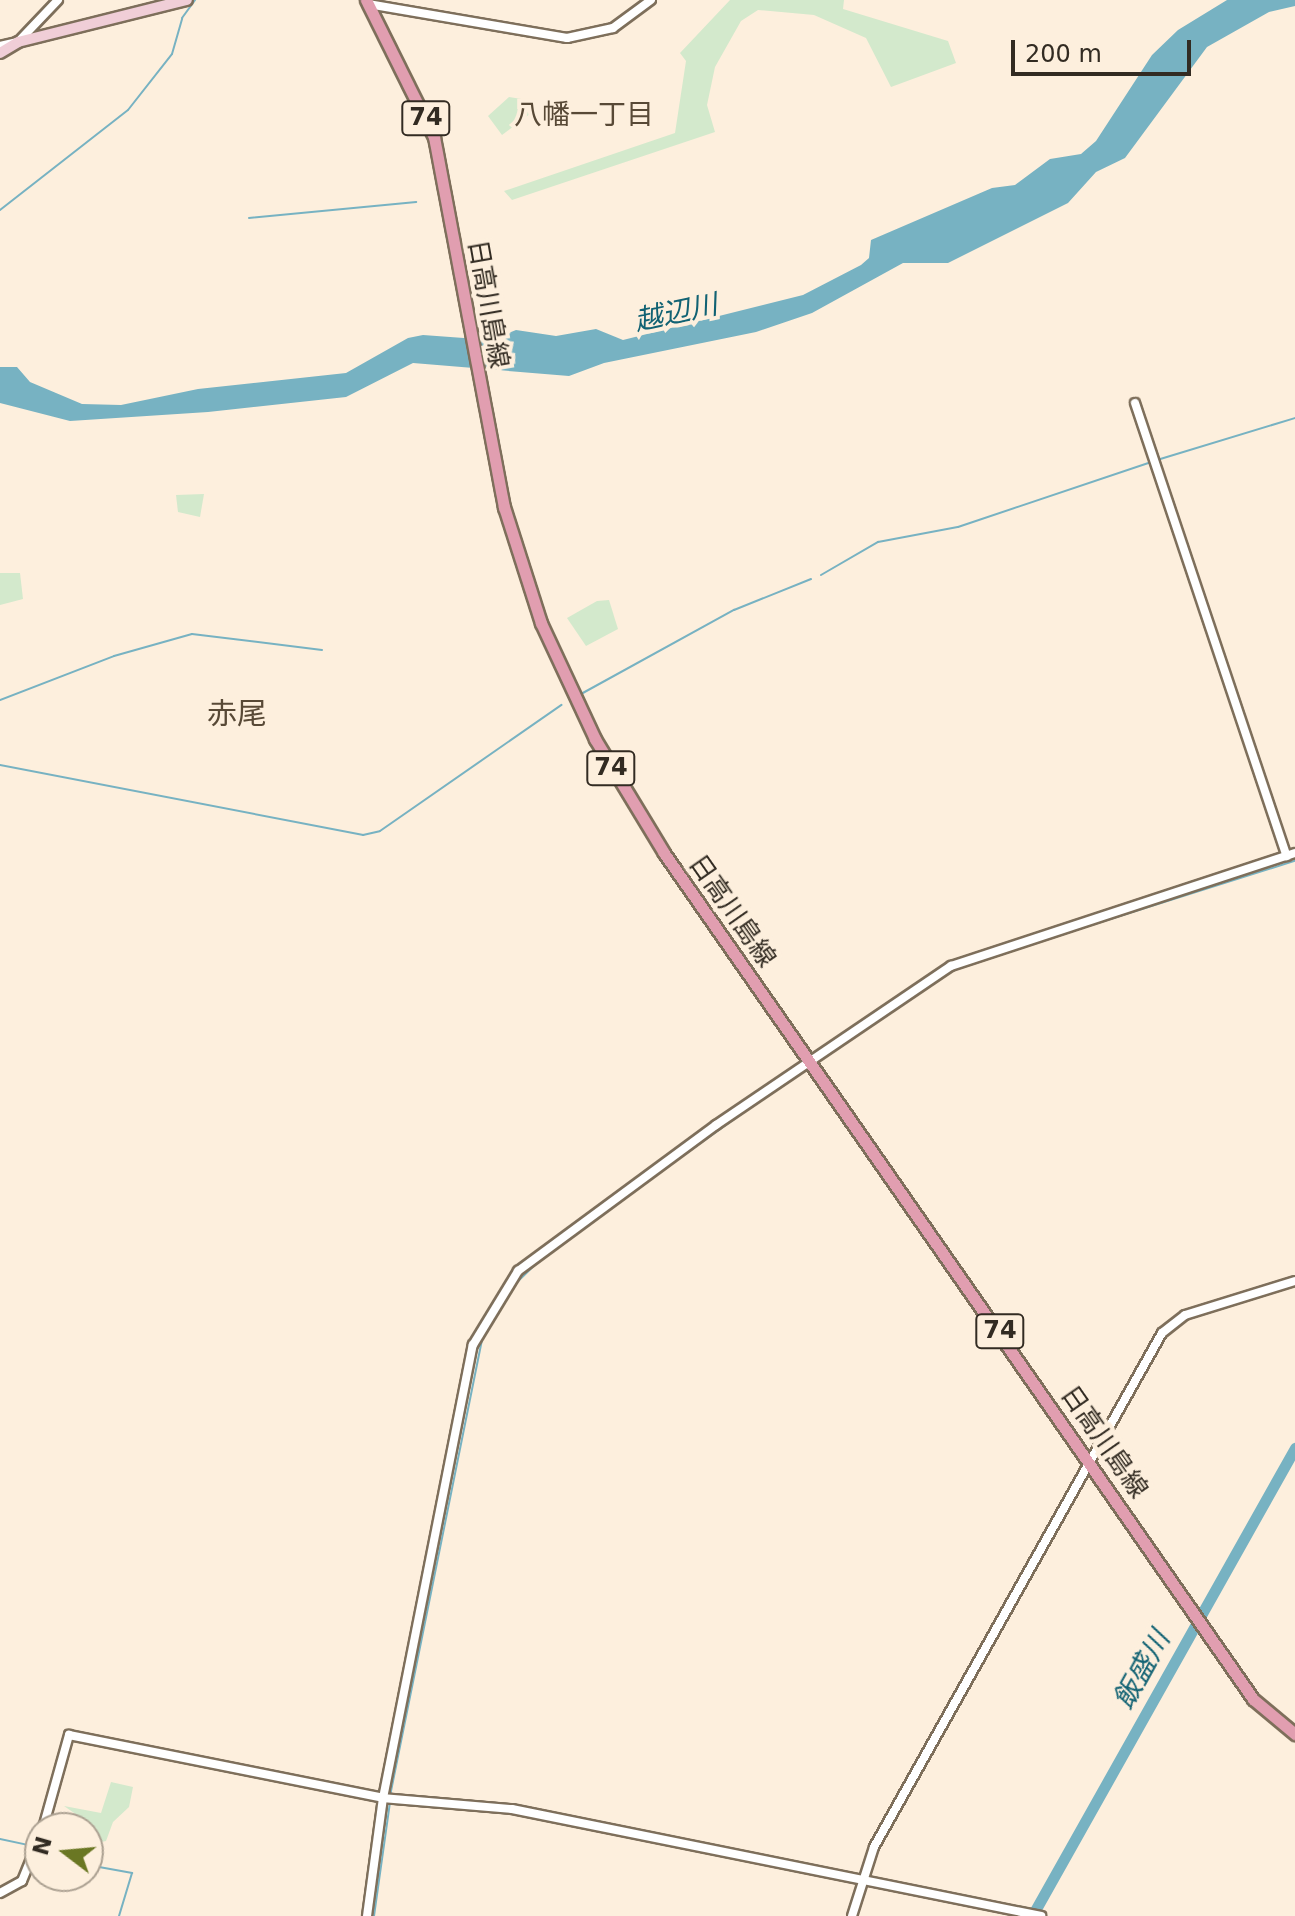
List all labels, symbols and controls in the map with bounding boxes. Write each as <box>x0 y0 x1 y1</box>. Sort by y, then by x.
scale bar <box>1015 24 1195 74</box>
text: 200 m <box>1025 40 1102 68</box>
road number: 74 <box>400 98 452 138</box>
district label: 八幡一丁目 <box>514 98 654 132</box>
street label: 日高川島線 <box>461 237 515 371</box>
water label: 越辺川 <box>631 288 721 338</box>
district label: 赤尾 <box>207 696 267 732</box>
road number: 74 <box>585 748 637 788</box>
street label: 日高川島線 <box>682 849 782 973</box>
road number: 74 <box>974 1311 1026 1351</box>
street label: 日高川島線 <box>1054 1380 1154 1504</box>
water label: 飯盛川 <box>1107 1625 1177 1715</box>
north arrow <box>24 1812 104 1892</box>
text: N <box>28 1834 57 1858</box>

